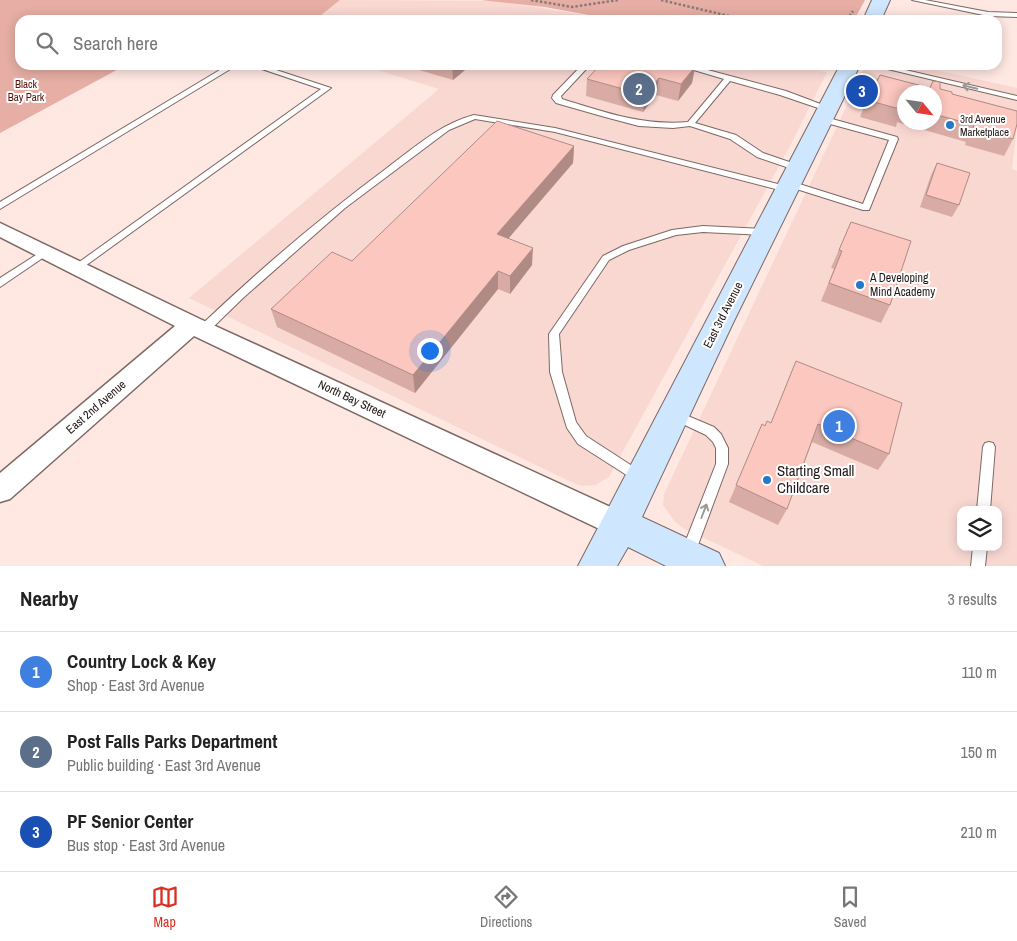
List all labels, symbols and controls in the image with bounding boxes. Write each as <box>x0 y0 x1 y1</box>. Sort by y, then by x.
search box <box>15 15 1002 70</box>
icon: search <box>33 29 61 57</box>
text: Search here <box>73 30 158 56</box>
pin: 2 <box>623 70 655 108</box>
pin: 3 <box>846 72 878 110</box>
park label: Black Bay Park <box>8 77 45 104</box>
one-way arrow <box>962 82 978 91</box>
north arrow <box>897 85 942 130</box>
place label: 3rd Avenue Marketplace <box>960 112 1009 139</box>
marker: 3rd Avenue Marketplace <box>944 119 956 131</box>
place label: A Developing Mind Academy <box>869 270 935 300</box>
street label: East 3rd Avenue <box>700 279 746 351</box>
marker: A Developing Mind Academy <box>854 279 866 291</box>
your location <box>417 338 443 364</box>
street label: North Bay Street <box>316 376 389 422</box>
street label: East 2nd Avenue <box>63 377 129 437</box>
pin: 1 <box>823 407 855 445</box>
place label: Starting Small Childcare <box>777 460 854 498</box>
marker: Starting Small Childcare <box>761 474 773 486</box>
one-way arrow <box>700 504 709 520</box>
map controls <box>957 506 1002 551</box>
button: layers <box>957 506 1002 551</box>
text: Nearby <box>20 584 78 613</box>
text: 3 results <box>947 588 997 610</box>
text: Country Lock & Key <box>67 648 216 674</box>
text: 1 <box>32 661 40 683</box>
text: 110 m <box>961 661 997 683</box>
text: Shop · East 3rd Avenue <box>67 674 205 696</box>
text: Post Falls Parks Department <box>67 728 278 754</box>
text: 2 <box>32 741 40 763</box>
text: 150 m <box>961 741 997 763</box>
text: Public building · East 3rd Avenue <box>67 754 261 776</box>
text: PF Senior Center <box>67 808 193 834</box>
text: 3 <box>32 821 40 843</box>
text: 210 m <box>961 821 997 843</box>
text: Bus stop · East 3rd Avenue <box>67 834 225 856</box>
tab: Map <box>151 883 179 931</box>
tab: Directions <box>480 883 532 931</box>
tab: Saved <box>834 883 866 931</box>

